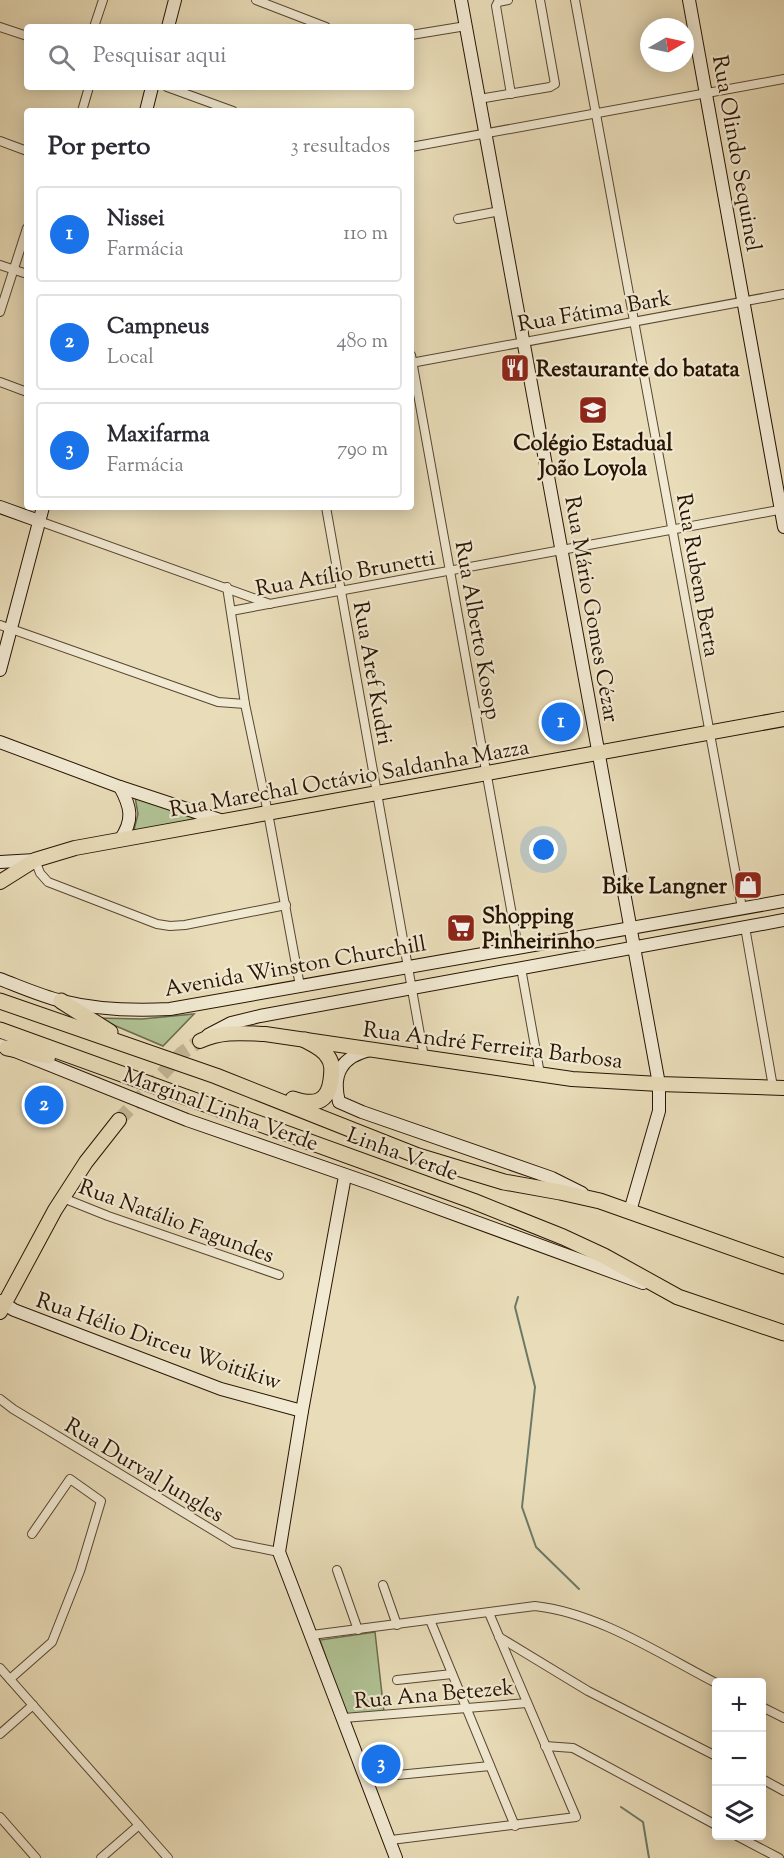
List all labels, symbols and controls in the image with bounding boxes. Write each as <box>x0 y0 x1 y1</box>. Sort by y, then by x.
north arrow <box>640 18 694 72</box>
search box <box>24 24 414 90</box>
icon: search <box>45 41 78 74</box>
text: Pesquisar aqui <box>93 41 227 73</box>
street label: Rua Olindo Sequinel <box>702 53 768 254</box>
text: Por perto <box>48 129 150 166</box>
text: 3 resultados <box>290 133 390 162</box>
text: Nissei <box>107 204 165 236</box>
text: 1 <box>66 220 73 249</box>
text: 110 m <box>343 220 388 249</box>
text: Farmácia <box>107 236 184 265</box>
street label: Rua Fátima Bark <box>515 284 674 342</box>
text: Campneus <box>107 312 209 344</box>
text: 2 <box>65 328 74 357</box>
text: 480 m <box>337 328 388 357</box>
text: Local <box>107 344 154 373</box>
restaurant icon: Restaurante do batata <box>499 352 531 384</box>
place label: Restaurante do batata <box>536 355 741 387</box>
school or university icon: Colégio Estadual João Loyola <box>577 394 609 426</box>
text: Maxifarma <box>107 420 210 452</box>
place label: Colégio Estadual João Loyola <box>513 429 673 486</box>
text: 3 <box>65 436 74 465</box>
text: 790 m <box>337 436 388 465</box>
text: Farmácia <box>107 452 184 481</box>
street label: Rua Rubem Berta <box>666 491 726 660</box>
street label: Rua Mário Gomes Cézar <box>554 494 626 725</box>
street label: Rua Alberto Kosop <box>445 538 508 723</box>
street label: Rua Atílio Brunetti <box>253 543 438 607</box>
street label: Rua Aref Kudri <box>343 599 399 748</box>
pin: 1 <box>542 700 580 744</box>
street label: Rua Marechal Octávio Saldanha Mazza <box>167 733 532 827</box>
your location <box>529 835 558 864</box>
shop icon: Bike Langner <box>732 869 764 901</box>
place label: Bike Langner <box>602 872 728 904</box>
place label: Shopping Pinheirinho <box>482 902 595 959</box>
supermarket icon: Shopping Pinheirinho <box>445 912 477 944</box>
street label: Avenida Winston Churchill <box>162 929 429 1007</box>
street label: Rua André Ferreira Barbosa <box>361 1015 624 1079</box>
street label: Marginal Linha Verde <box>118 1061 322 1161</box>
pin: 2 <box>24 1082 63 1128</box>
street label: Linha Verde <box>342 1121 462 1191</box>
street label: Rua Natálio Fagundes <box>74 1173 278 1273</box>
street label: Rua Hélio Dirceu Woitikiw <box>31 1286 285 1400</box>
street label: Rua Durval Jungles <box>58 1411 229 1532</box>
street label: Rua Ana Betezek <box>353 1673 516 1719</box>
map controls <box>712 1678 766 1840</box>
button: + <box>712 1678 766 1732</box>
button: − <box>712 1732 766 1786</box>
pin: 3 <box>362 1742 400 1786</box>
button: layers <box>712 1786 766 1840</box>

